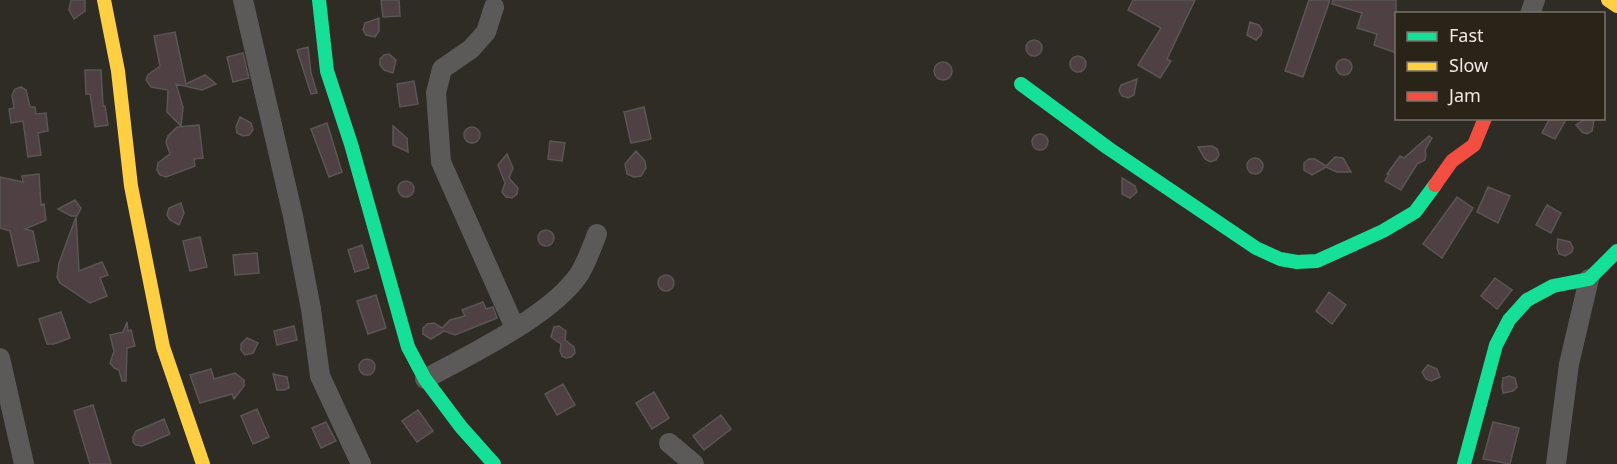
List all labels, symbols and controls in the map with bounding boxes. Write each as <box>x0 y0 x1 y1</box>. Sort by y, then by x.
legend <box>1395 12 1605 120</box>
text: Fast <box>1449 23 1484 47</box>
text: Slow <box>1449 53 1488 77</box>
text: Jam <box>1447 83 1481 107</box>

